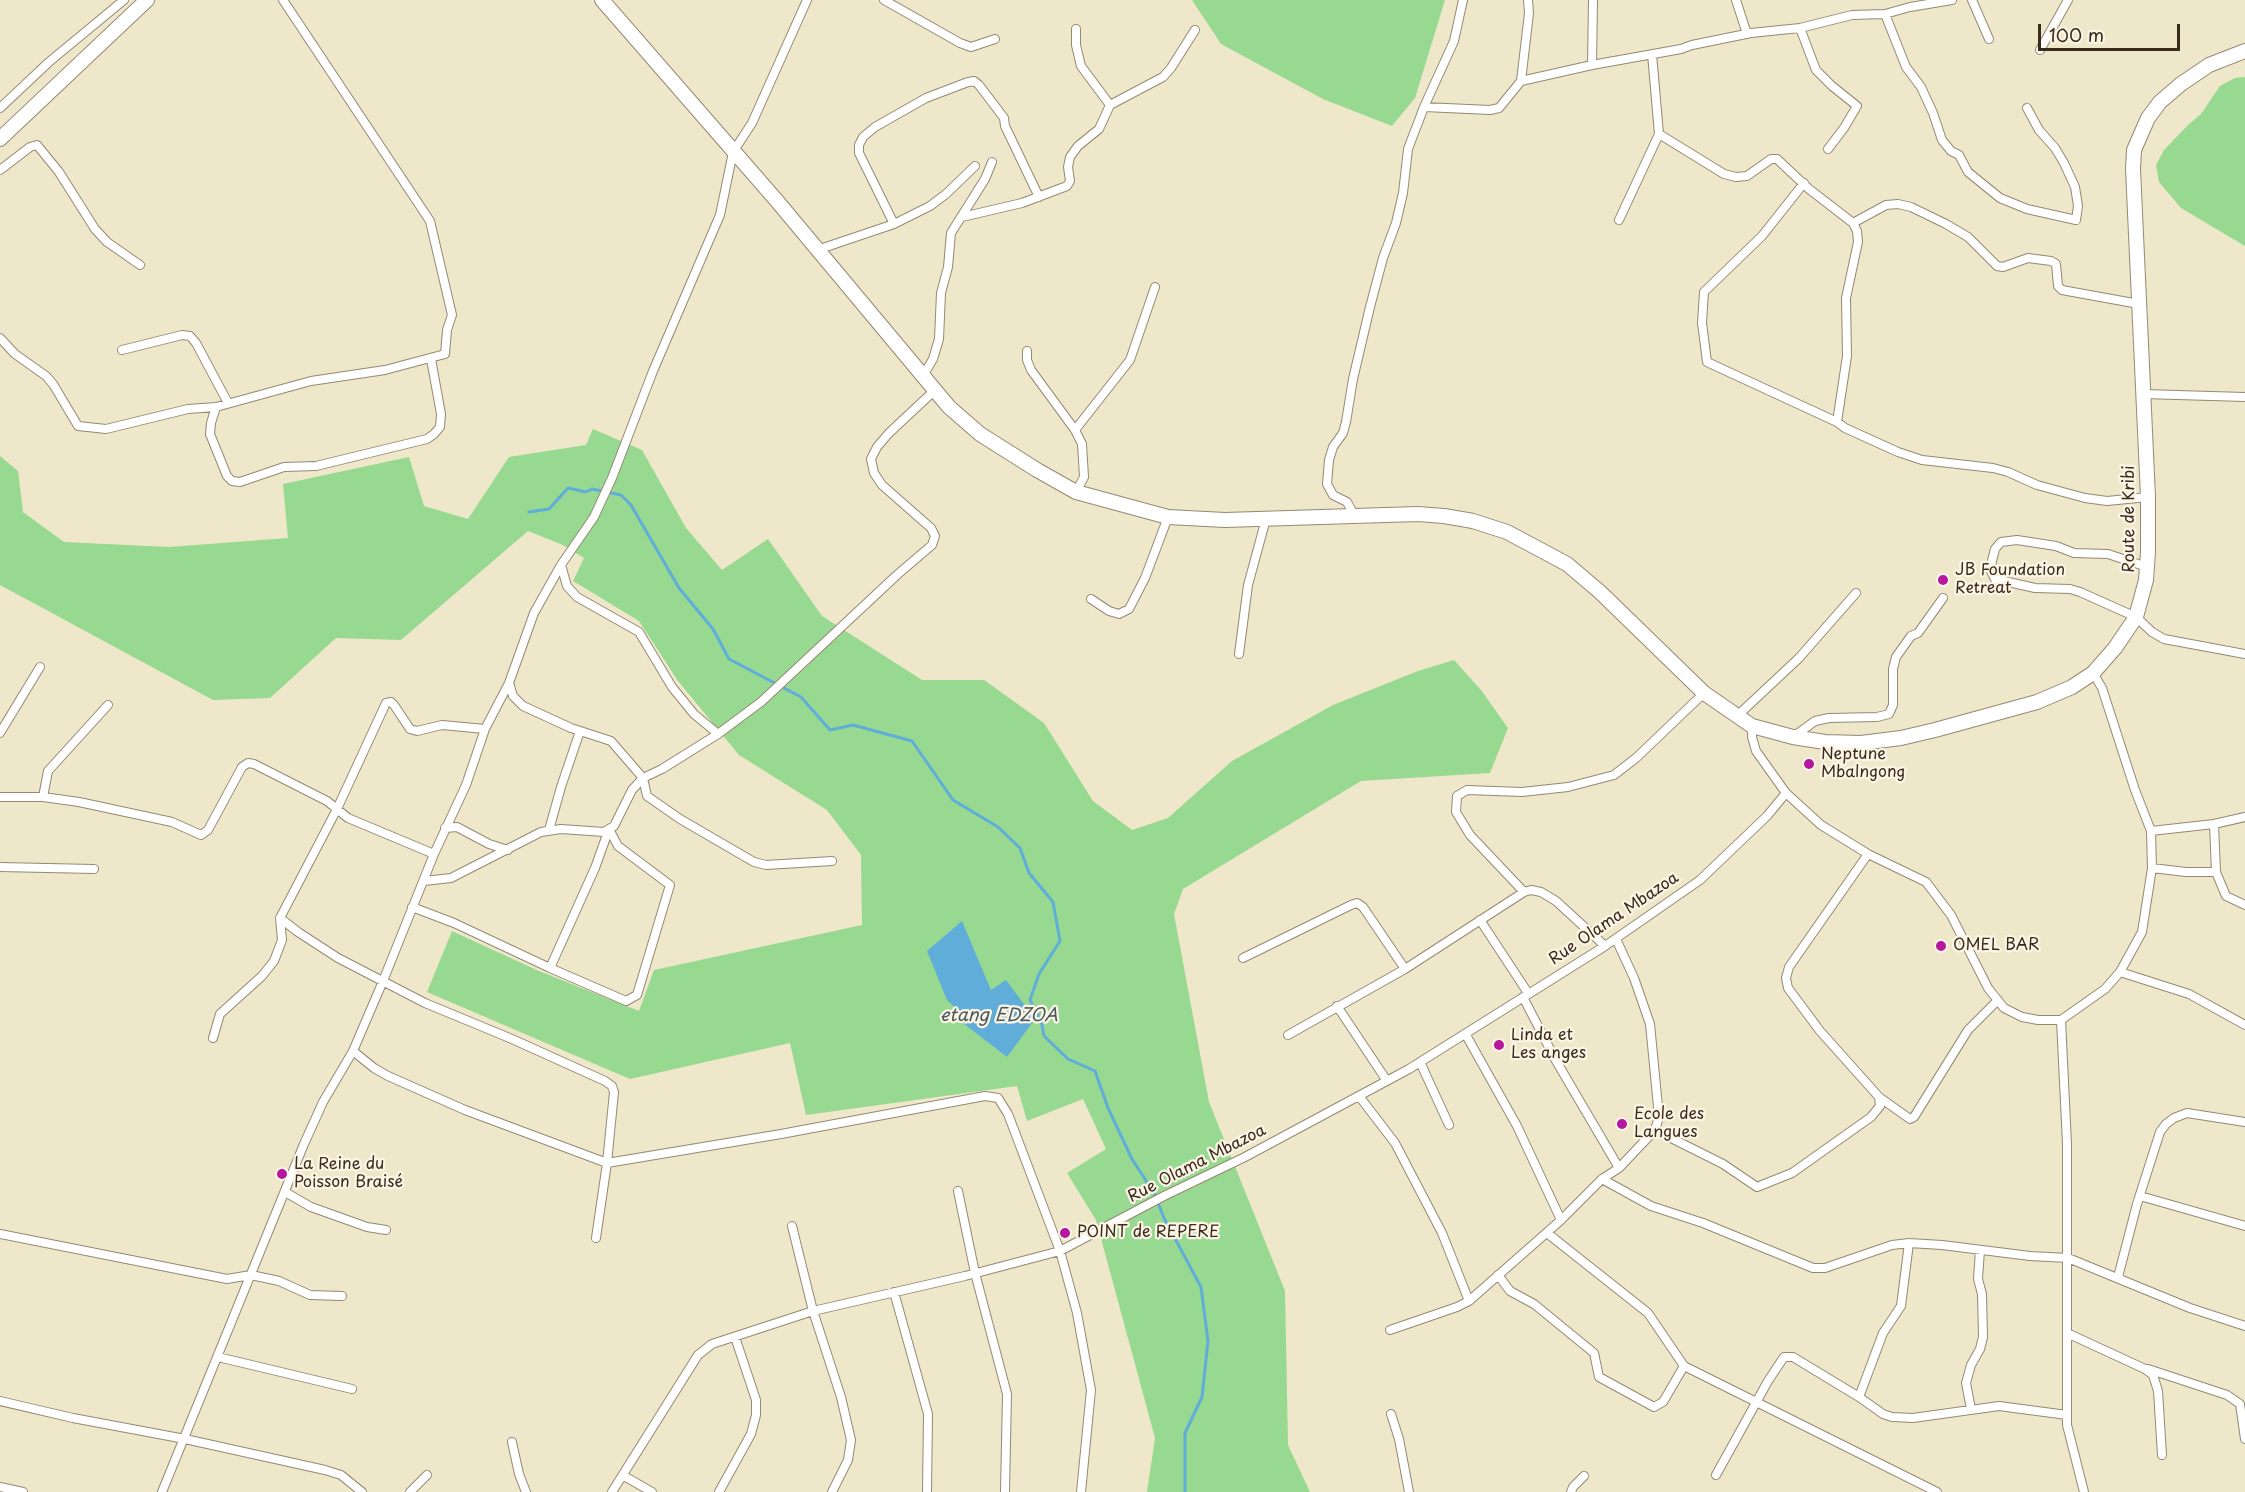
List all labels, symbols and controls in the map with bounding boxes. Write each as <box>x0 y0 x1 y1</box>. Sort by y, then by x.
scale bar <box>2041 12 2184 50</box>
text: 100 m <box>2049 21 2104 48</box>
street label: Route de Kribi <box>2120 465 2140 573</box>
place label: JB Foundation Retreat <box>1955 561 2065 599</box>
marker: JB Foundation Retreat <box>1936 573 1950 587</box>
place label: Neptune Mbalngong <box>1821 745 1905 783</box>
marker: Neptune Mbalngong <box>1802 757 1816 771</box>
street label: Rue Olama Mbazoa <box>1546 869 1682 969</box>
place label: OMEL BAR <box>1953 936 2040 956</box>
marker: OMEL BAR <box>1934 939 1948 953</box>
water label: etang EDZOA <box>940 1005 1058 1027</box>
place label: Linda et Les anges <box>1511 1026 1586 1064</box>
marker: Linda et Les anges <box>1492 1038 1506 1052</box>
place label: Ecole des Langues <box>1634 1105 1704 1143</box>
marker: Ecole des Langues <box>1615 1117 1629 1131</box>
street label: Rue Olama Mbazoa <box>1125 1121 1269 1207</box>
place label: La Reine du Poisson Braisé <box>294 1155 403 1193</box>
marker: La Reine du Poisson Braisé <box>275 1167 289 1181</box>
place label: POINT de REPERE <box>1077 1223 1219 1243</box>
marker: POINT de REPERE <box>1058 1226 1072 1240</box>

